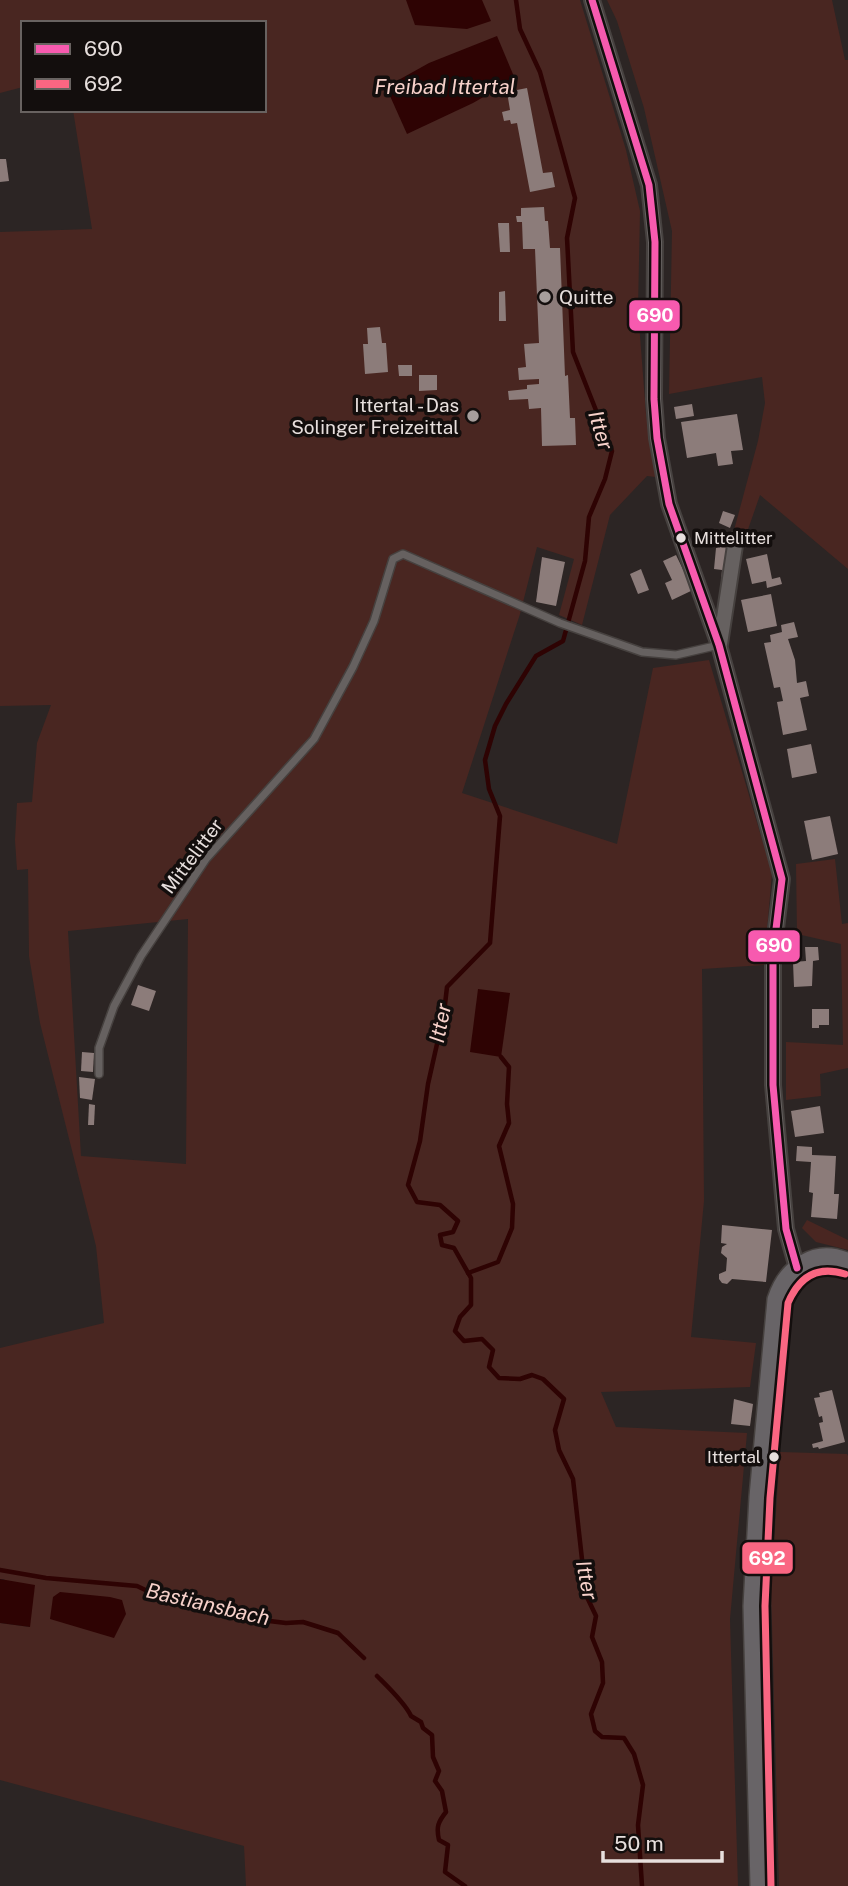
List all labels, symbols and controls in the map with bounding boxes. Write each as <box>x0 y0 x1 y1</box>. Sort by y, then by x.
legend <box>21 21 266 112</box>
text: 690 <box>84 36 123 61</box>
text: 692 <box>84 71 123 96</box>
water label: Freibad Ittertal <box>374 74 516 99</box>
place label: Quitte <box>559 286 613 308</box>
marker: Quitte <box>537 289 553 305</box>
line badge: 690 <box>628 299 681 332</box>
text: 690 <box>636 304 674 326</box>
place label: Ittertal - Das Solinger Freizeittal <box>291 394 459 438</box>
water label: Itter <box>583 407 619 454</box>
marker: Ittertal - Das Solinger Freizeittal <box>465 408 481 424</box>
place label: Mittelitter <box>694 528 773 548</box>
marker: Mittelitter <box>674 531 688 545</box>
street label: Mittelitter <box>157 814 227 898</box>
line badge: 690 <box>747 929 801 963</box>
text: 690 <box>755 934 793 956</box>
water label: Itter <box>424 1000 456 1045</box>
place label: Ittertal <box>707 1447 761 1467</box>
marker: Ittertal <box>767 1450 781 1464</box>
line badge: 692 <box>741 1541 794 1575</box>
text: 692 <box>748 1547 786 1569</box>
water label: Itter <box>571 1558 603 1603</box>
water label: Bastiansbach <box>144 1578 272 1630</box>
scale bar <box>603 1820 722 1864</box>
text: 50 m <box>614 1831 664 1856</box>

